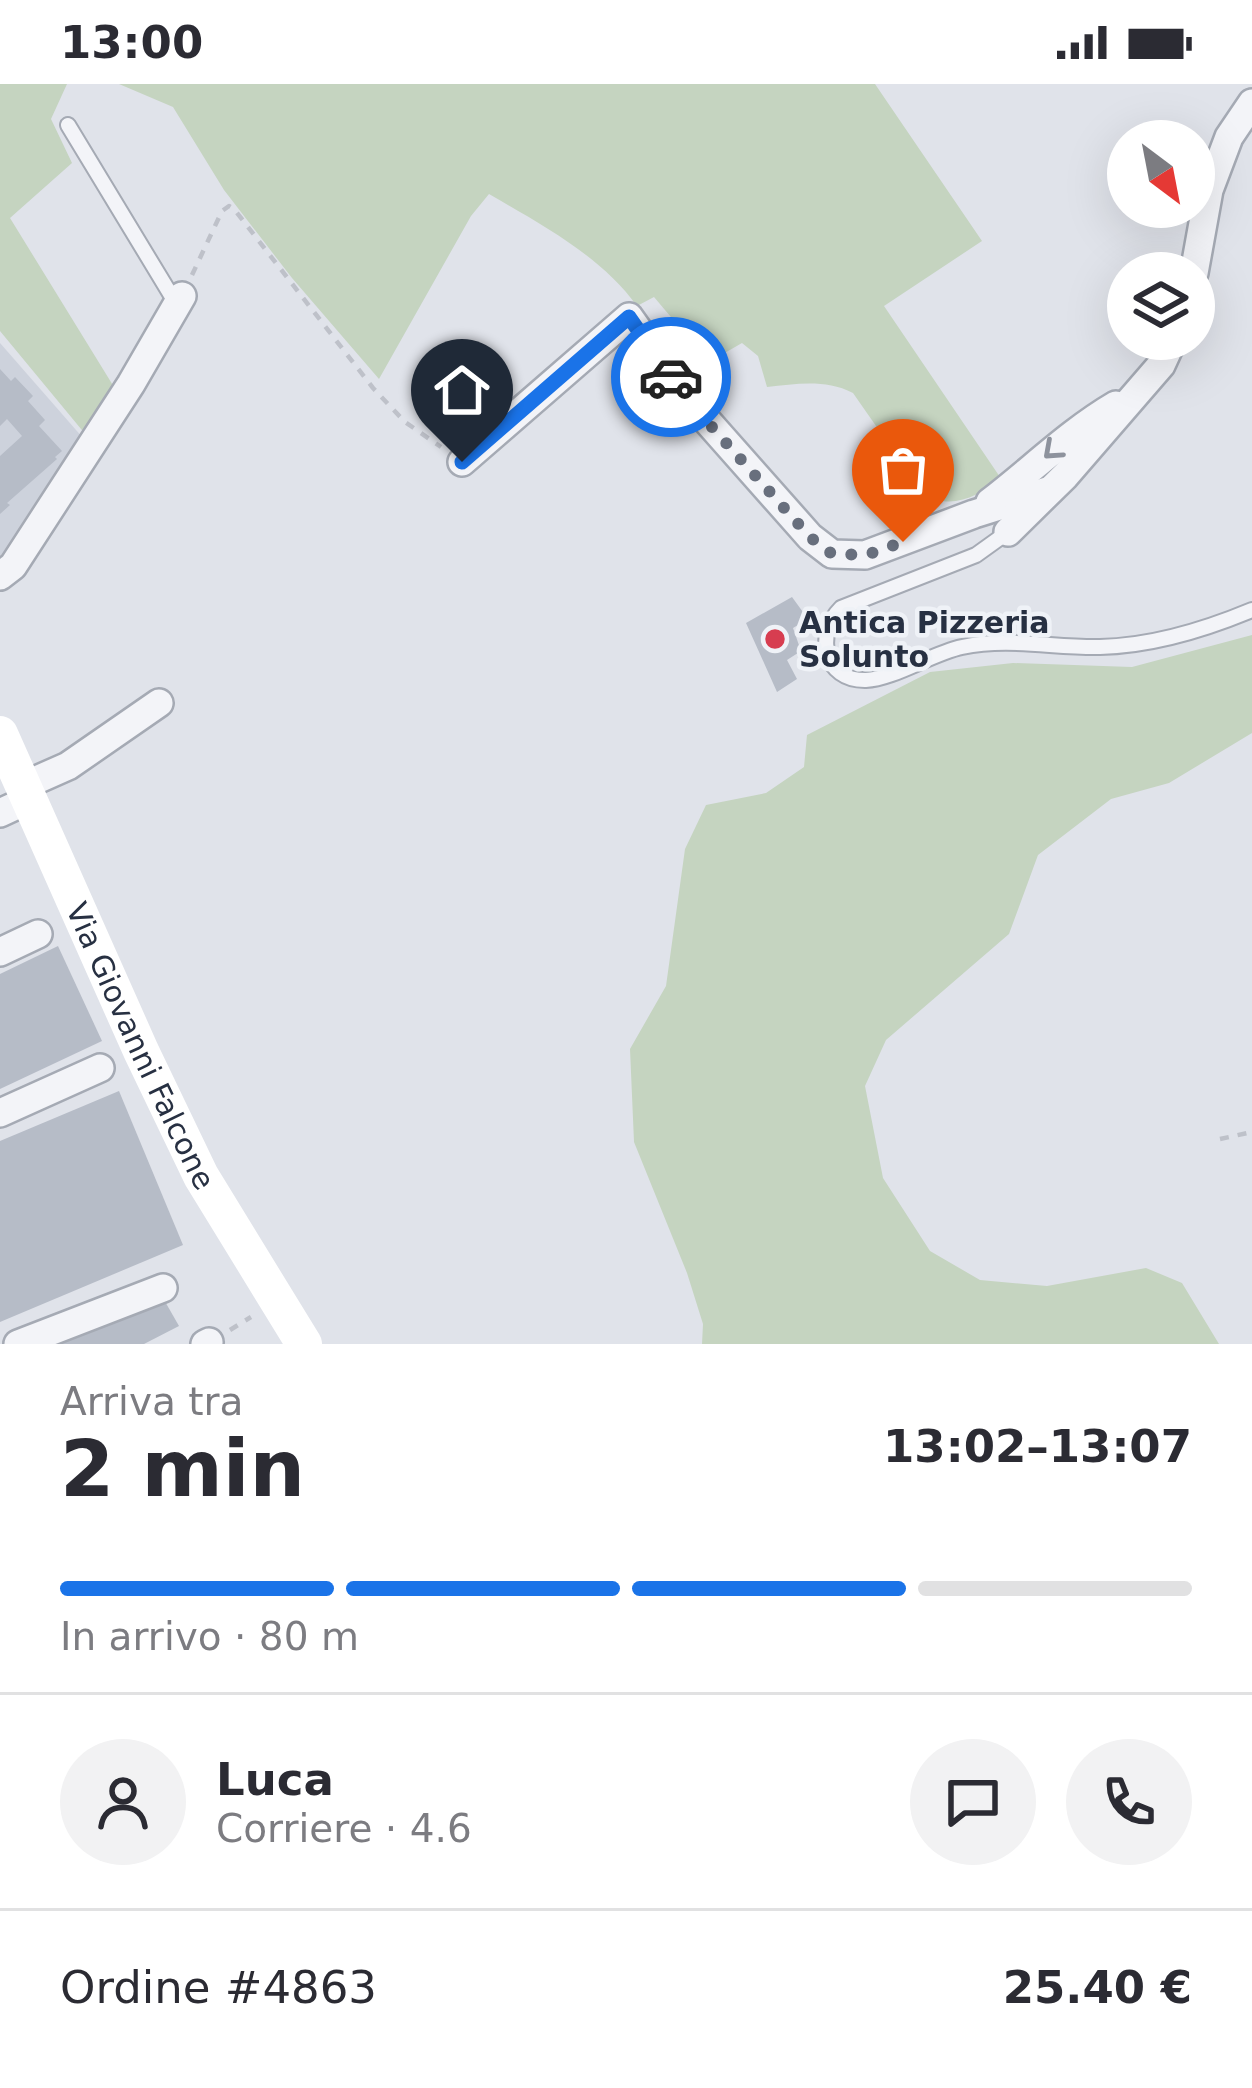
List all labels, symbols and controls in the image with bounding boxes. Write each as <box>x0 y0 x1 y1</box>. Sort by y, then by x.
text: 13:00 <box>60 16 203 69</box>
north arrow <box>1107 120 1215 228</box>
map controls <box>1107 120 1215 360</box>
button: layers <box>1107 252 1215 360</box>
courier <box>611 317 731 437</box>
pin <box>411 339 513 462</box>
icon: car <box>638 344 704 410</box>
icon: home <box>429 357 495 423</box>
pin <box>852 419 954 542</box>
one-way arrow <box>1045 436 1066 458</box>
icon: bag <box>870 437 936 503</box>
place label: Antica Pizzeria Solunto <box>799 605 1050 674</box>
marker: Antica Pizzeria Solunto <box>762 626 788 652</box>
street label: Via Giovanni Falcone <box>60 897 222 1196</box>
text: Arriva tra <box>60 1379 244 1424</box>
text: 13:02–13:07 <box>883 1420 1192 1473</box>
text: 2 min <box>60 1424 305 1514</box>
text: In arrivo · 80 m <box>60 1614 359 1659</box>
button: person <box>60 1739 186 1865</box>
button: chat <box>910 1739 1036 1865</box>
button: phone <box>1066 1739 1192 1865</box>
text: Luca <box>216 1753 334 1806</box>
text: Corriere · 4.6 <box>216 1806 472 1851</box>
text: Ordine #4863 <box>60 1961 377 2014</box>
text: 25.40 € <box>1003 1961 1192 2014</box>

